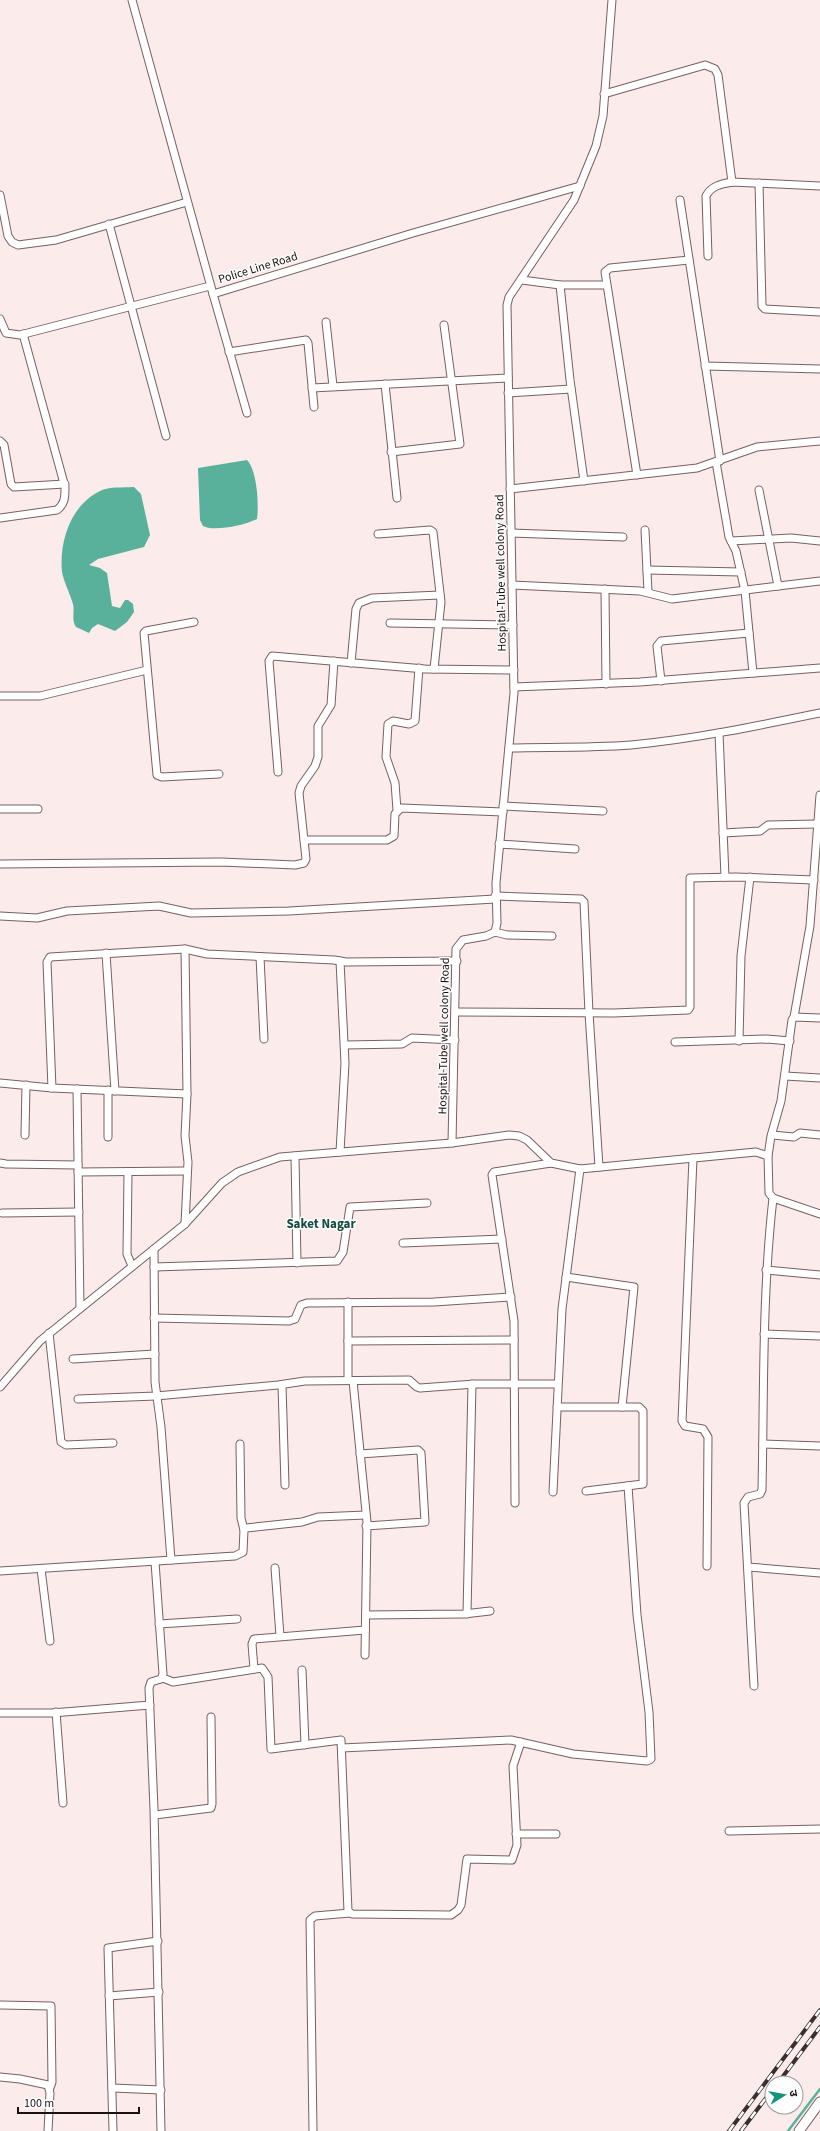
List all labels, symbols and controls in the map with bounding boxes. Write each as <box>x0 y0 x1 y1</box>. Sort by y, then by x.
street label: Police Line Road <box>216 248 300 288</box>
street label: Hospital-Tube well colony Road <box>491 494 511 652</box>
street label: Hospital-Tube well colony Road <box>434 957 454 1115</box>
district label: Saket Nagar <box>286 1215 356 1233</box>
north arrow <box>764 2075 804 2115</box>
scale bar <box>18 2089 139 2115</box>
text: उ <box>785 2089 801 2098</box>
text: 100 m <box>24 2095 54 2112</box>

